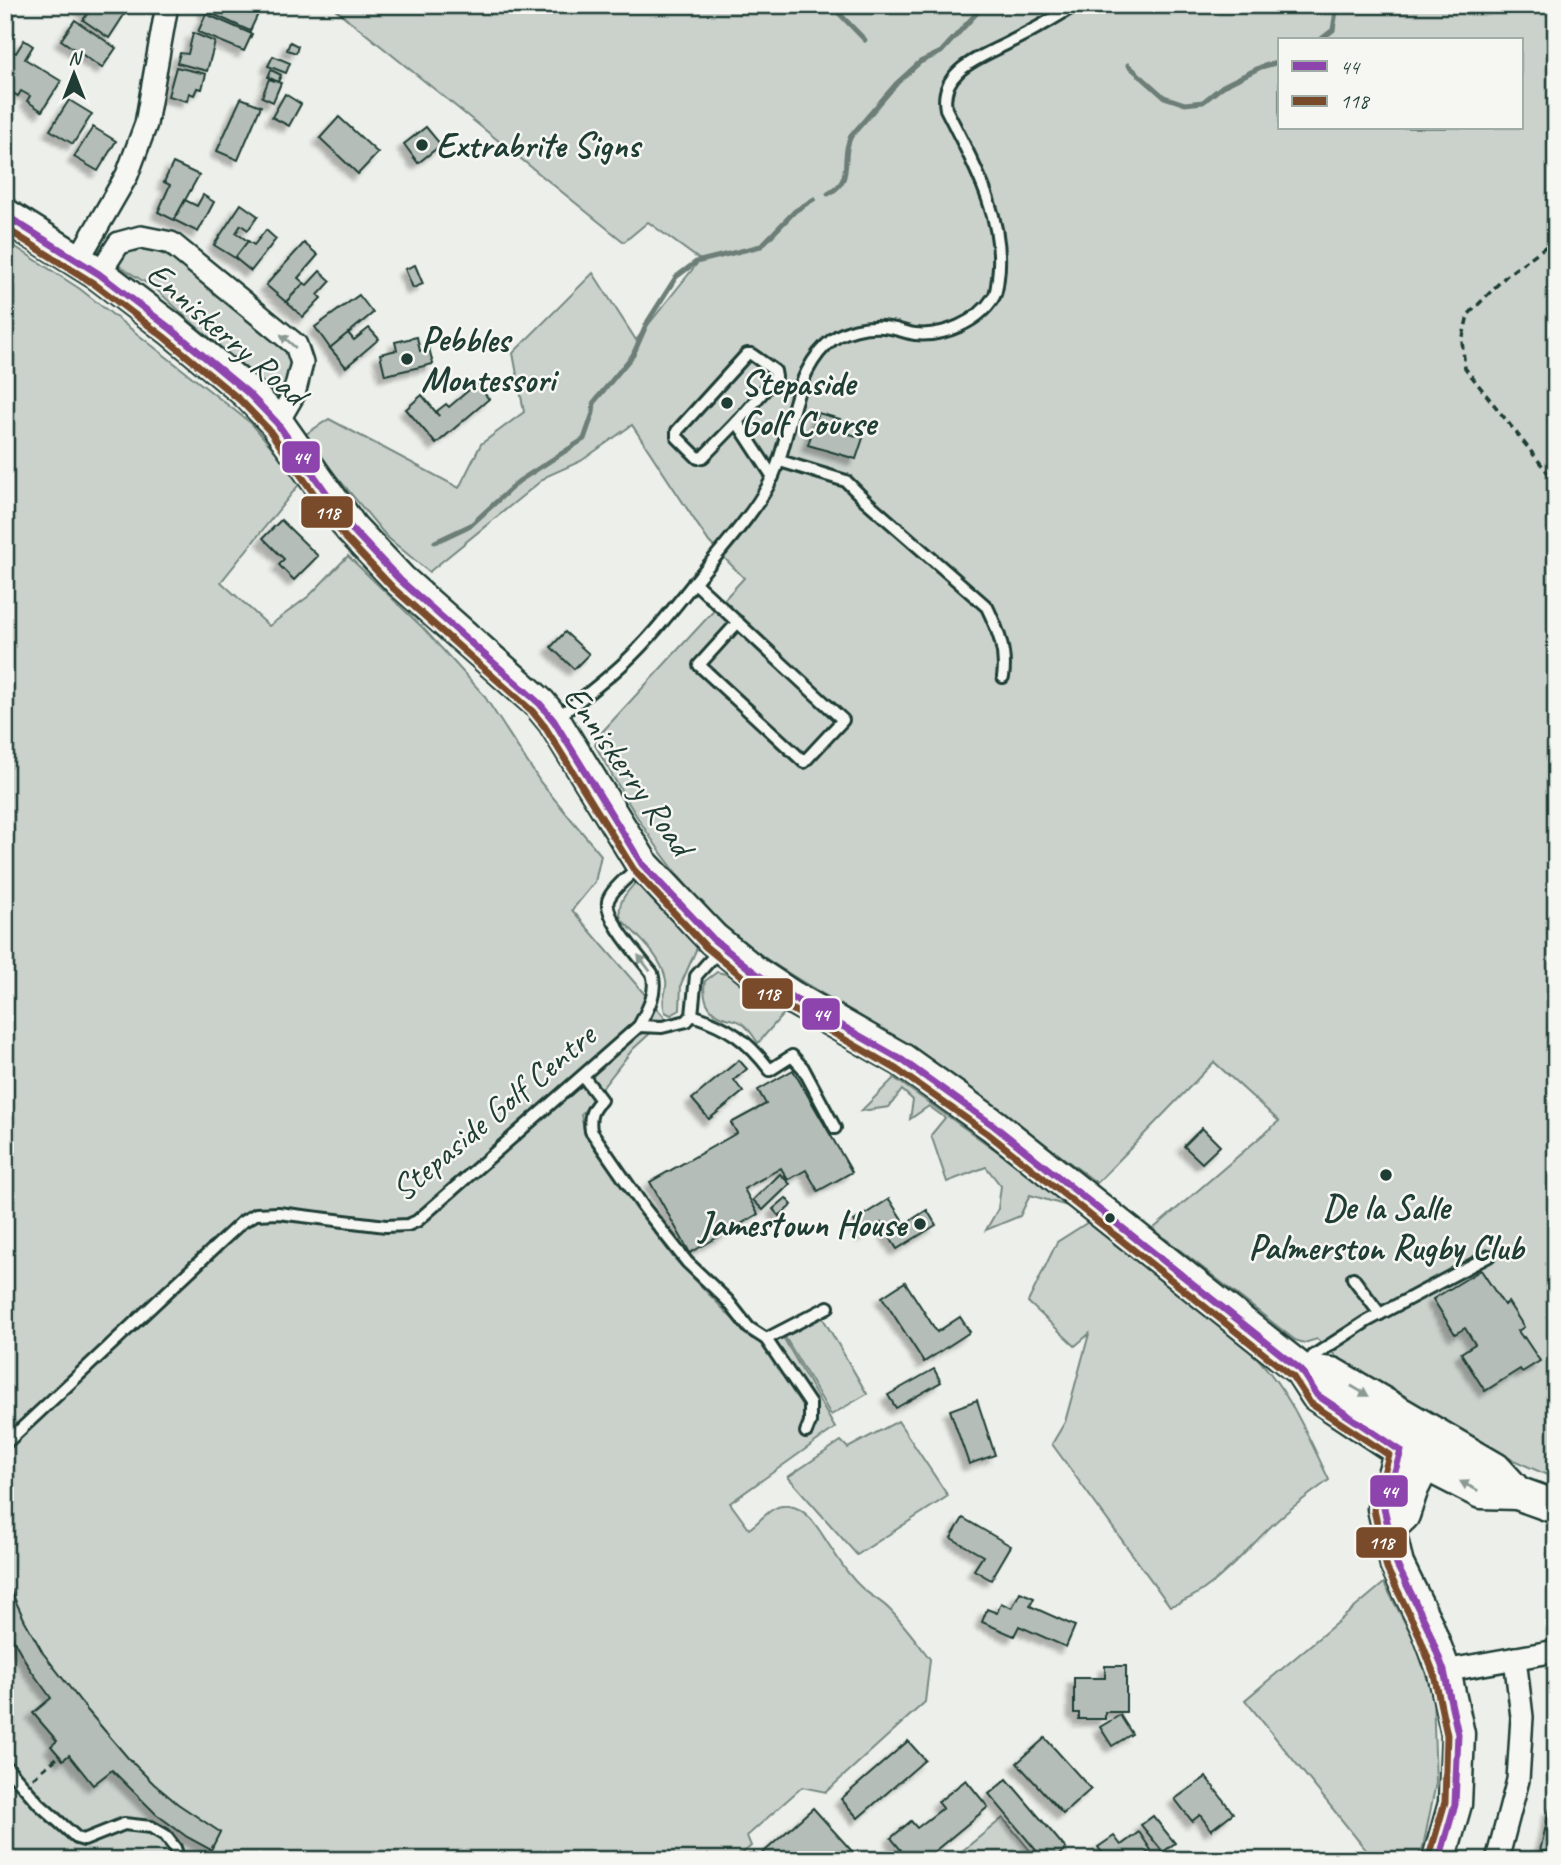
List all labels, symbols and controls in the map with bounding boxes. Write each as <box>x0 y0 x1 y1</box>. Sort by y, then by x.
north arrow <box>38 38 108 108</box>
legend <box>1278 38 1522 130</box>
text: N <box>68 46 83 70</box>
text: 44 <box>1340 54 1361 80</box>
text: 118 <box>1340 88 1371 114</box>
place label: Extrabrite Signs <box>436 123 643 168</box>
marker: Extrabrite Signs <box>414 137 430 153</box>
street label: Enniskerry Road <box>137 251 320 419</box>
place label: Pebbles Montessori <box>421 317 559 402</box>
one-way arrow <box>279 333 297 349</box>
marker: Pebbles Montessori <box>399 351 415 367</box>
place label: Stepaside Golf Course <box>741 361 879 446</box>
marker: Stepaside Golf Course <box>719 395 735 411</box>
line badge: 44 <box>281 440 321 474</box>
text: 44 <box>292 446 312 470</box>
line badge: 118 <box>300 495 354 529</box>
text: 118 <box>314 501 342 525</box>
street label: Enniskerry Road <box>553 676 707 869</box>
one-way arrow <box>638 954 652 972</box>
line badge: 118 <box>741 977 794 1010</box>
text: 118 <box>754 982 782 1006</box>
line badge: 44 <box>801 997 841 1031</box>
text: 44 <box>812 1003 832 1027</box>
street label: Stepaside Golf Centre <box>382 1012 607 1211</box>
marker: De la Salle Palmerston Rugby Club <box>1378 1167 1394 1183</box>
place label: De la Salle Palmerston Rugby Club <box>1248 1185 1526 1270</box>
place label: Jamestown House <box>697 1202 908 1247</box>
unlabelled marker <box>1103 1211 1117 1225</box>
marker: Jamestown House <box>912 1216 928 1232</box>
one-way arrow <box>1351 1384 1370 1397</box>
line badge: 44 <box>1369 1474 1409 1508</box>
text: 44 <box>1380 1480 1400 1504</box>
one-way arrow <box>1459 1480 1479 1491</box>
line badge: 118 <box>1355 1526 1408 1559</box>
text: 118 <box>1368 1531 1396 1555</box>

